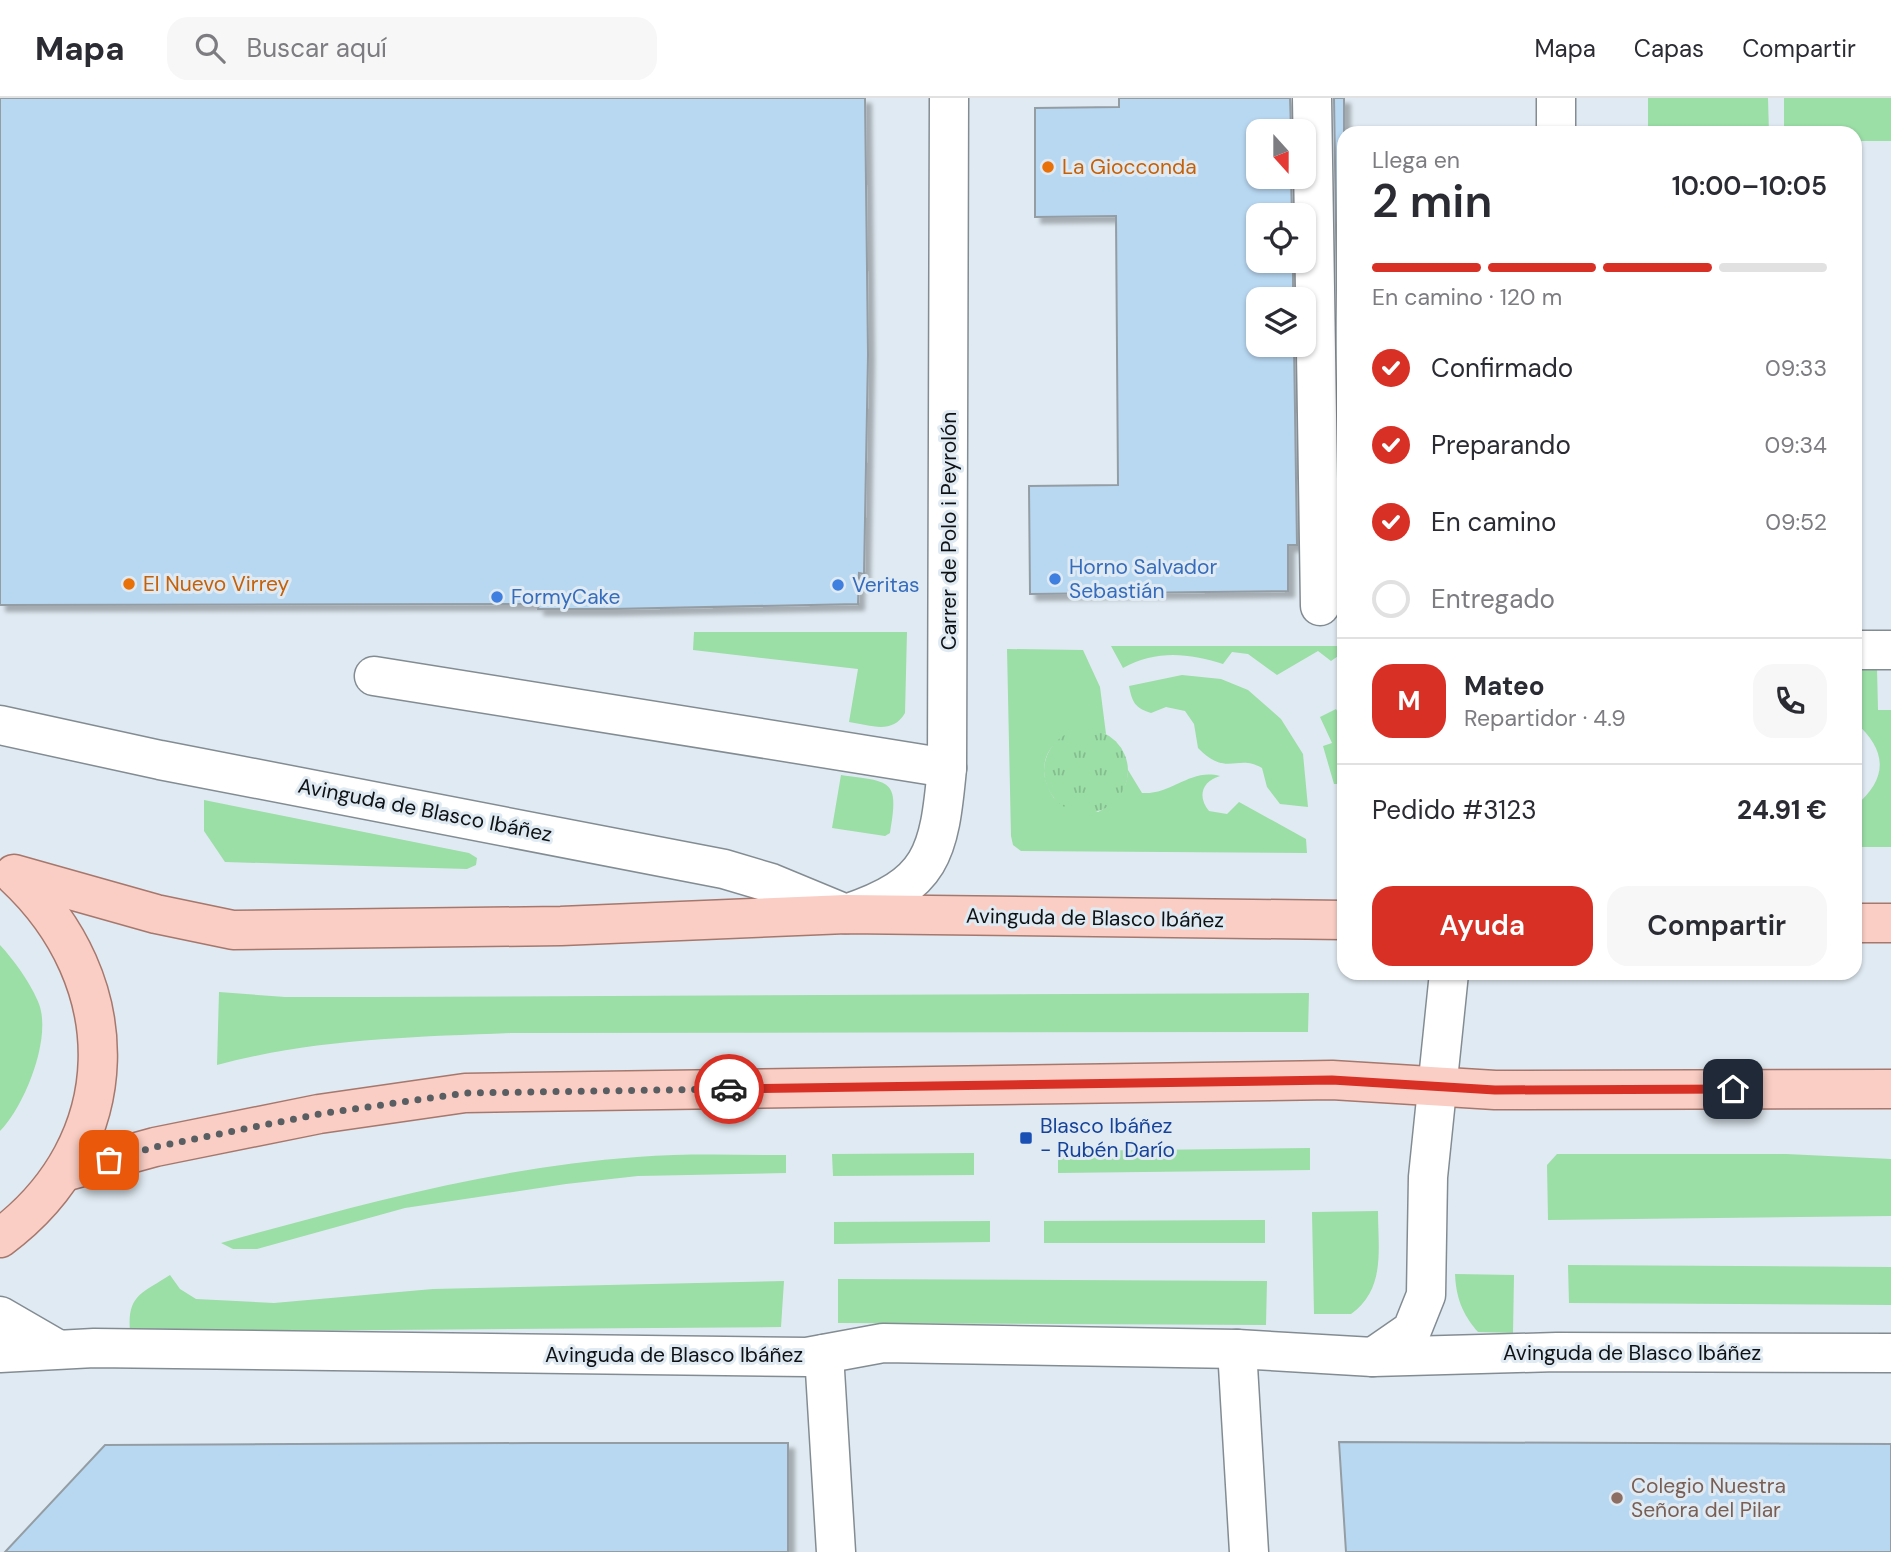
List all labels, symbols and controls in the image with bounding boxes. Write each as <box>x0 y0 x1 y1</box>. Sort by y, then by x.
search box <box>167 17 657 80</box>
text: Mapa <box>35 27 125 70</box>
icon: search <box>191 29 229 67</box>
text: Buscar aquí <box>247 31 387 65</box>
text: Mapa <box>1534 33 1596 64</box>
text: Capas <box>1634 33 1704 64</box>
text: Compartir <box>1742 33 1856 64</box>
north arrow <box>1246 119 1316 189</box>
map controls <box>1246 119 1316 357</box>
text: Llega en <box>1372 145 1460 175</box>
place label: La Giocconda <box>1062 153 1197 181</box>
marker: La Giocconda <box>1040 159 1056 175</box>
text: 10:00–10:05 <box>1672 169 1827 203</box>
text: 2 min <box>1372 171 1492 231</box>
button: locate <box>1246 203 1316 273</box>
text: En camino · 120 m <box>1372 282 1562 312</box>
button: layers <box>1246 287 1316 357</box>
icon: check <box>1372 349 1410 387</box>
text: Confirmado <box>1431 351 1573 385</box>
text: 09:33 <box>1765 353 1827 383</box>
street label: Carrer de Polo i Peyrolón <box>935 412 963 650</box>
icon: check <box>1372 426 1410 464</box>
text: Preparando <box>1431 428 1571 462</box>
text: 09:34 <box>1765 430 1827 460</box>
icon: check <box>1372 503 1410 541</box>
text: En camino <box>1431 505 1556 539</box>
text: 09:52 <box>1765 507 1827 537</box>
place label: Horno Salvador Sebastián <box>1069 553 1217 605</box>
place label: El Nuevo Virrey <box>143 570 290 598</box>
place label: Veritas <box>852 571 920 599</box>
marker: Horno Salvador Sebastián <box>1047 571 1063 587</box>
marker: El Nuevo Virrey <box>121 576 137 592</box>
marker: Veritas <box>830 577 846 593</box>
text: Entregado <box>1431 582 1555 616</box>
place label: FormyCake <box>511 583 620 611</box>
marker: FormyCake <box>489 589 505 605</box>
button: phone <box>1753 664 1827 738</box>
text: Mateo <box>1464 669 1545 703</box>
text: M <box>1397 684 1421 718</box>
text: Repartidor · 4.9 <box>1464 703 1626 733</box>
street label: Avinguda de Blasco Ibáñez <box>296 772 554 848</box>
text: Pedido #3123 <box>1372 793 1537 827</box>
text: 24.91 € <box>1737 793 1827 827</box>
button: Ayuda <box>1372 886 1593 966</box>
button: Compartir <box>1607 886 1827 966</box>
street label: Avinguda de Blasco Ibáñez <box>966 902 1224 934</box>
courier <box>694 1054 764 1124</box>
pin <box>1703 1059 1763 1119</box>
icon: car <box>710 1070 748 1108</box>
icon: home <box>1714 1070 1752 1108</box>
place label: Blasco Ibáñez - Rubén Darío <box>1040 1112 1175 1164</box>
pin <box>79 1130 139 1190</box>
marker: Blasco Ibáñez - Rubén Darío <box>1018 1130 1034 1146</box>
icon: bag <box>90 1141 128 1179</box>
street label: Avinguda de Blasco Ibáñez <box>1503 1339 1761 1367</box>
street label: Avinguda de Blasco Ibáñez <box>545 1341 803 1369</box>
place label: Colegio Nuestra Señora del Pilar <box>1631 1472 1786 1524</box>
marker: Colegio Nuestra Señora del Pilar <box>1609 1490 1625 1506</box>

